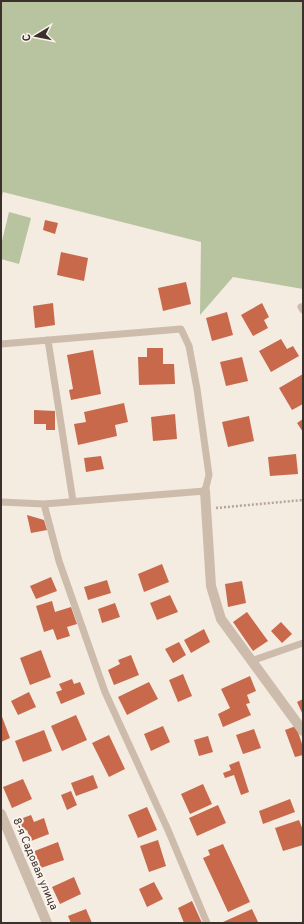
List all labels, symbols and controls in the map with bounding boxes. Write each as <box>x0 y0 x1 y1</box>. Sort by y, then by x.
north arrow <box>16 16 56 56</box>
text: С <box>20 33 35 42</box>
street label: 8-я Садовая улица <box>9 816 61 912</box>

